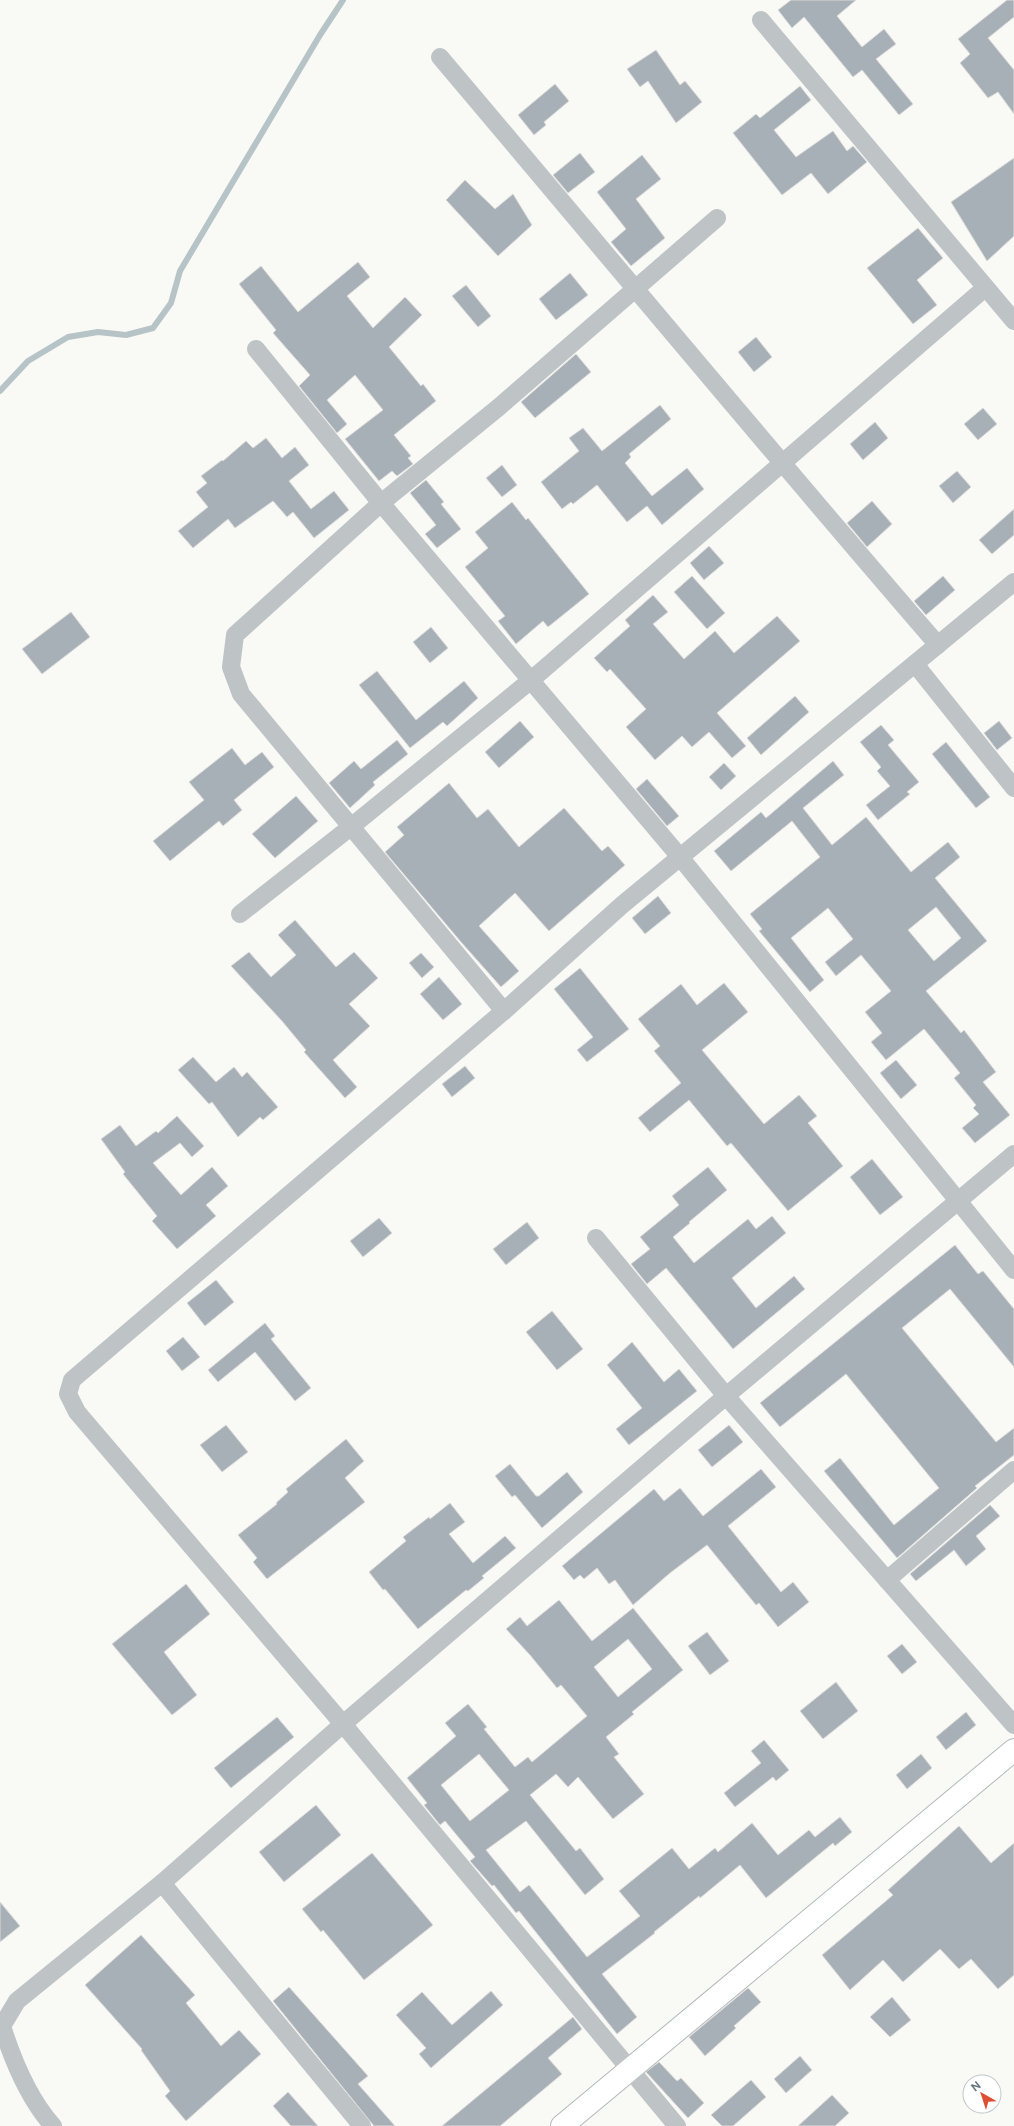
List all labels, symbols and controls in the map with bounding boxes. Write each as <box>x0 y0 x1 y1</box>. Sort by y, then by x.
north arrow <box>962 2074 1002 2114</box>
text: N <box>969 2079 983 2094</box>

